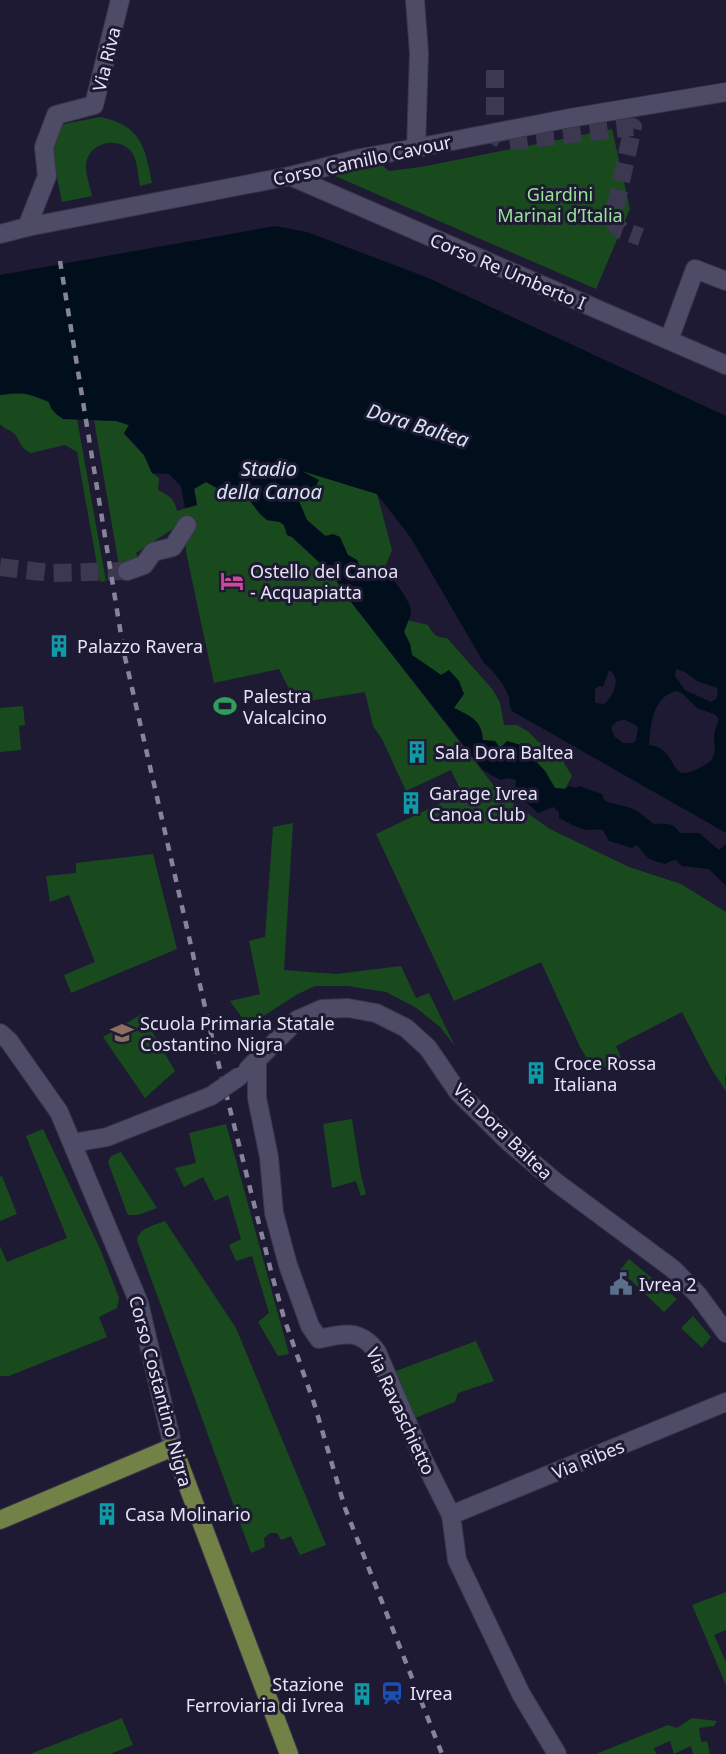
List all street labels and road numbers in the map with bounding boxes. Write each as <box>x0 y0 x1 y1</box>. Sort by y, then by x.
street label: Via Riva <box>86 24 126 94</box>
street label: Corso Camillo Cavour <box>271 129 454 191</box>
street label: Corso Re Umberto I <box>427 227 589 315</box>
street label: Via Dora Baltea <box>448 1077 558 1185</box>
street label: Corso Costantino Nigra <box>124 1293 198 1489</box>
street label: Via Ravaschietto <box>361 1343 441 1479</box>
street label: Via Ribes <box>548 1434 628 1484</box>

